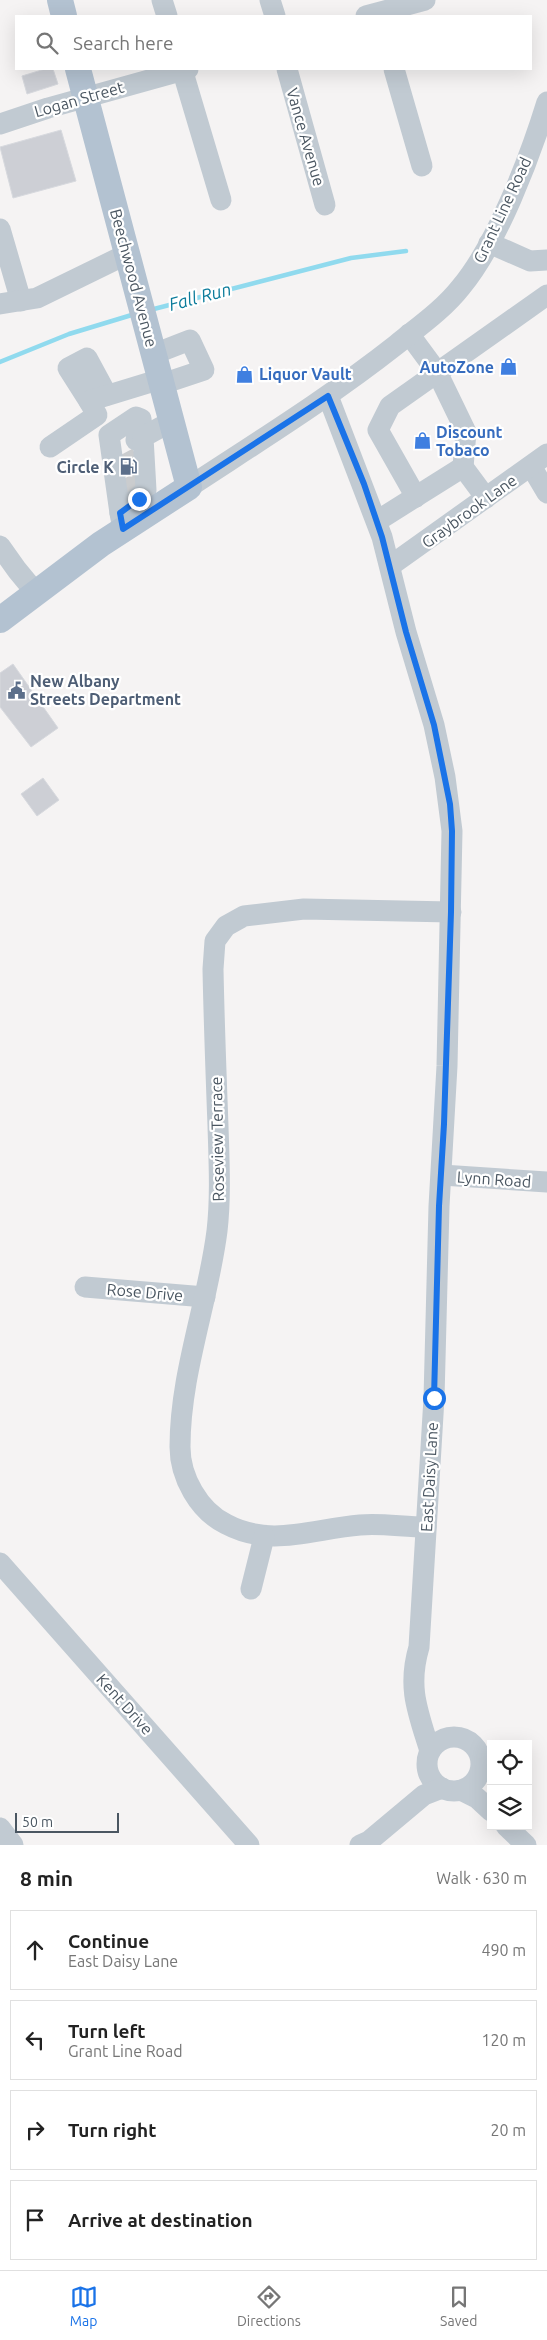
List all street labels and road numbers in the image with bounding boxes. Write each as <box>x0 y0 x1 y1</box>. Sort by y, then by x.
street label: Logan Street <box>32 77 127 120</box>
street label: Vance Avenue <box>283 86 329 188</box>
street label: Grant Line Road <box>470 154 534 266</box>
street label: Beechwood Avenue <box>107 207 161 349</box>
street label: Graybrook Lane <box>418 471 520 551</box>
street label: Roseview Terrace <box>207 1076 227 1202</box>
street label: Lynn Road <box>456 1167 532 1191</box>
street label: Rose Drive <box>106 1280 184 1304</box>
street label: East Daisy Lane <box>417 1422 441 1532</box>
street label: Kent Drive <box>93 1670 157 1738</box>

